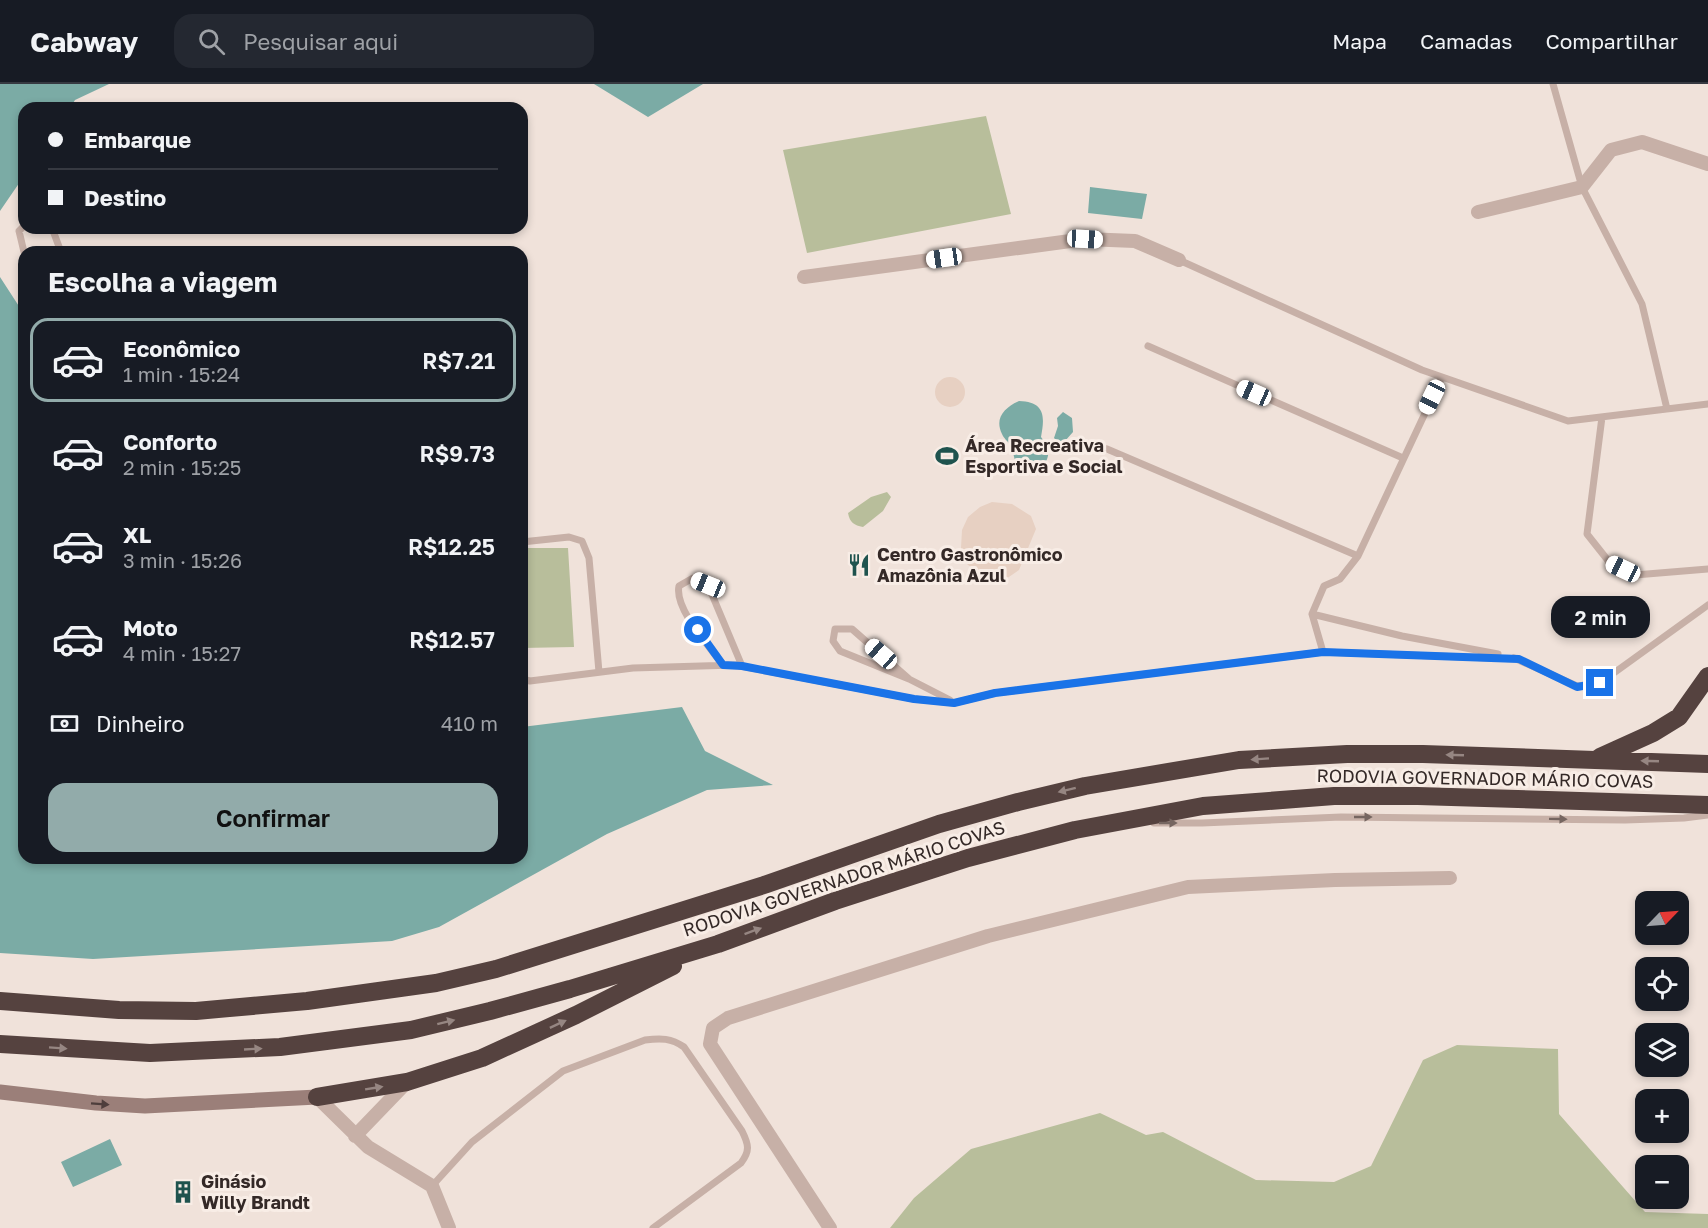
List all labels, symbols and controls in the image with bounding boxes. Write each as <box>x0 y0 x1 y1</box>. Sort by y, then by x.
search box <box>174 14 594 68</box>
text: Cabway <box>30 25 138 58</box>
icon: search <box>195 25 228 58</box>
text: Pesquisar aqui <box>243 28 398 55</box>
text: Mapa <box>1332 28 1387 54</box>
text: Camadas <box>1420 28 1512 54</box>
text: Compartilhar <box>1545 28 1678 54</box>
text: Embarque <box>84 126 191 153</box>
text: Destino <box>84 184 166 211</box>
car <box>1067 229 1103 249</box>
car <box>925 247 963 269</box>
text: Escolha a viagem <box>48 266 277 298</box>
icon: car <box>51 333 105 387</box>
text: Econômico <box>123 335 240 362</box>
text: R$7.21 <box>422 347 495 374</box>
text: 1 min · 15:24 <box>123 362 240 386</box>
car <box>1234 377 1274 409</box>
car <box>1416 377 1448 417</box>
icon: car <box>51 426 105 480</box>
text: Conforto <box>123 428 217 455</box>
place label: Área Recreativa Esportiva e Social <box>965 434 1123 477</box>
text: R$9.73 <box>420 440 495 467</box>
sports icon: Área Recreativa Esportiva e Social <box>934 443 960 469</box>
text: 2 min · 15:25 <box>123 455 241 479</box>
icon: car <box>51 519 105 573</box>
text: XL <box>123 521 151 548</box>
text: R$12.25 <box>408 533 495 560</box>
place label: Centro Gastronômico Amazônia Azul <box>877 543 1063 586</box>
text: 3 min · 15:26 <box>123 548 242 572</box>
restaurant icon: Centro Gastronômico Amazônia Azul <box>846 552 872 578</box>
car <box>1603 553 1643 585</box>
car <box>688 570 728 600</box>
callout: 2 min <box>1550 596 1650 638</box>
text: 2 min <box>1575 605 1627 629</box>
icon: car <box>51 612 105 666</box>
text: Moto <box>123 614 178 641</box>
route start <box>684 616 711 643</box>
text: R$12.57 <box>409 626 495 653</box>
car <box>862 635 900 673</box>
text: 4 min · 15:27 <box>123 641 241 665</box>
route end <box>1586 669 1613 696</box>
icon: cash <box>48 707 81 740</box>
text: Dinheiro <box>96 710 185 737</box>
text: 410 m <box>441 711 498 735</box>
one-way arrow <box>1445 750 1464 759</box>
one-way arrow <box>1250 754 1269 763</box>
one-way arrow <box>1640 757 1659 766</box>
street label: RODOVIA GOVERNADOR MÁRIO COVAS <box>1316 764 1654 792</box>
button: Confirmar <box>48 783 498 852</box>
one-way arrow <box>1058 785 1077 795</box>
one-way arrow <box>1354 812 1373 822</box>
one-way arrow <box>1549 814 1568 824</box>
street label: RODOVIA GOVERNADOR MÁRIO COVAS <box>680 816 1007 941</box>
one-way arrow <box>1159 818 1178 828</box>
north arrow <box>1635 891 1689 945</box>
map controls <box>1635 891 1689 1209</box>
one-way arrow <box>745 925 763 935</box>
button: locate <box>1635 957 1689 1011</box>
one-way arrow <box>437 1017 455 1027</box>
one-way arrow <box>549 1019 566 1028</box>
button: layers <box>1635 1023 1689 1077</box>
one-way arrow <box>49 1044 68 1053</box>
one-way arrow <box>244 1044 263 1053</box>
one-way arrow <box>365 1083 384 1092</box>
button: + <box>1635 1089 1689 1143</box>
one-way arrow <box>90 1099 109 1108</box>
button: − <box>1635 1155 1689 1209</box>
place label: Ginásio Willy Brandt <box>201 1170 310 1213</box>
building icon: Ginásio Willy Brandt <box>170 1179 196 1205</box>

